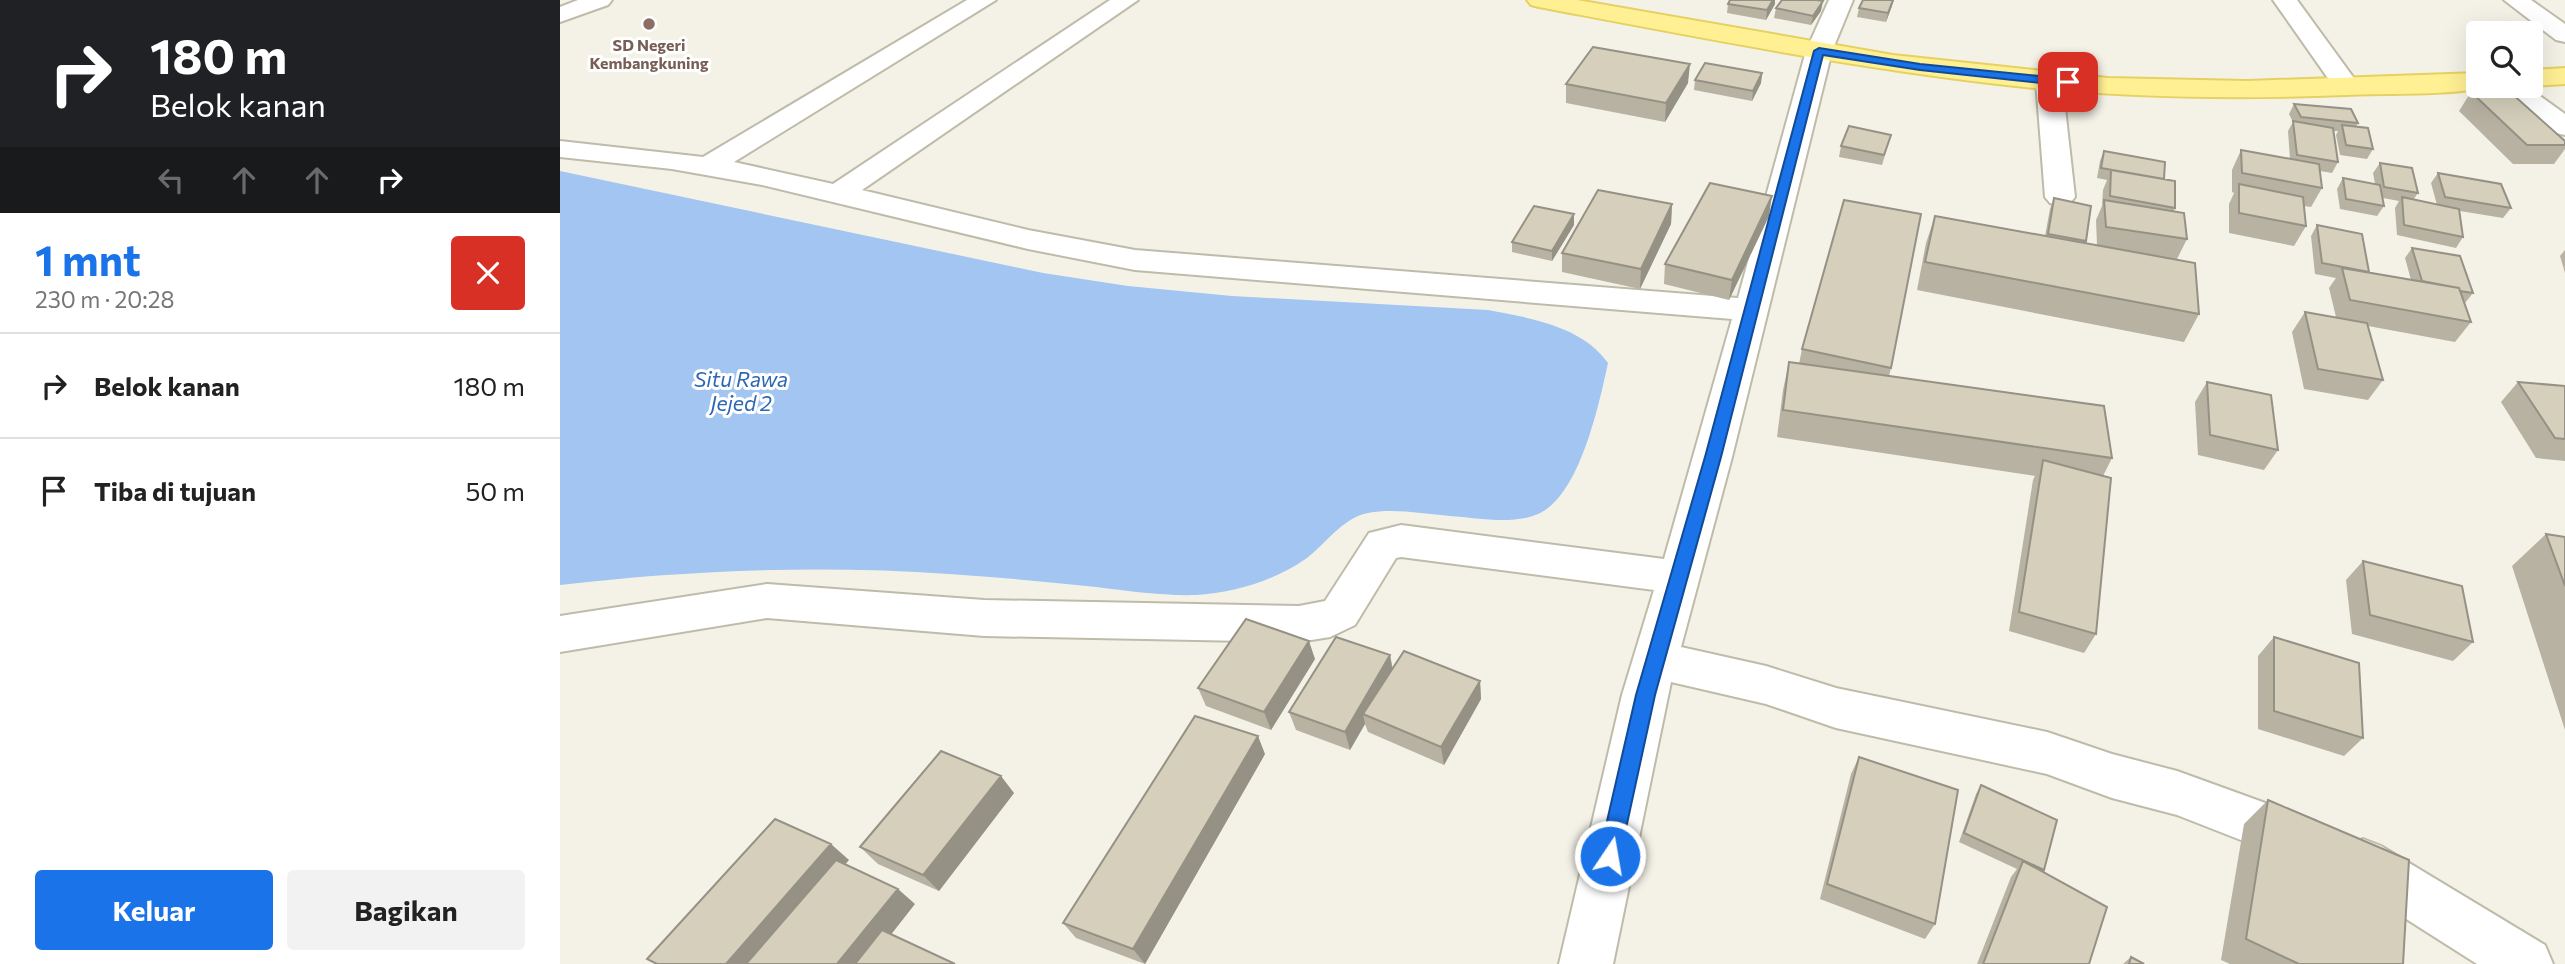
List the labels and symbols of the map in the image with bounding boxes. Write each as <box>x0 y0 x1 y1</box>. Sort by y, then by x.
marker: SD Negeri Kembangkuning <box>641 16 657 32</box>
place label: SD Negeri Kembangkuning <box>590 35 709 72</box>
pin <box>2038 52 2098 112</box>
water label: Situ Rawa Jejed 2 <box>694 366 788 415</box>
position arrow <box>1573 819 1647 893</box>

